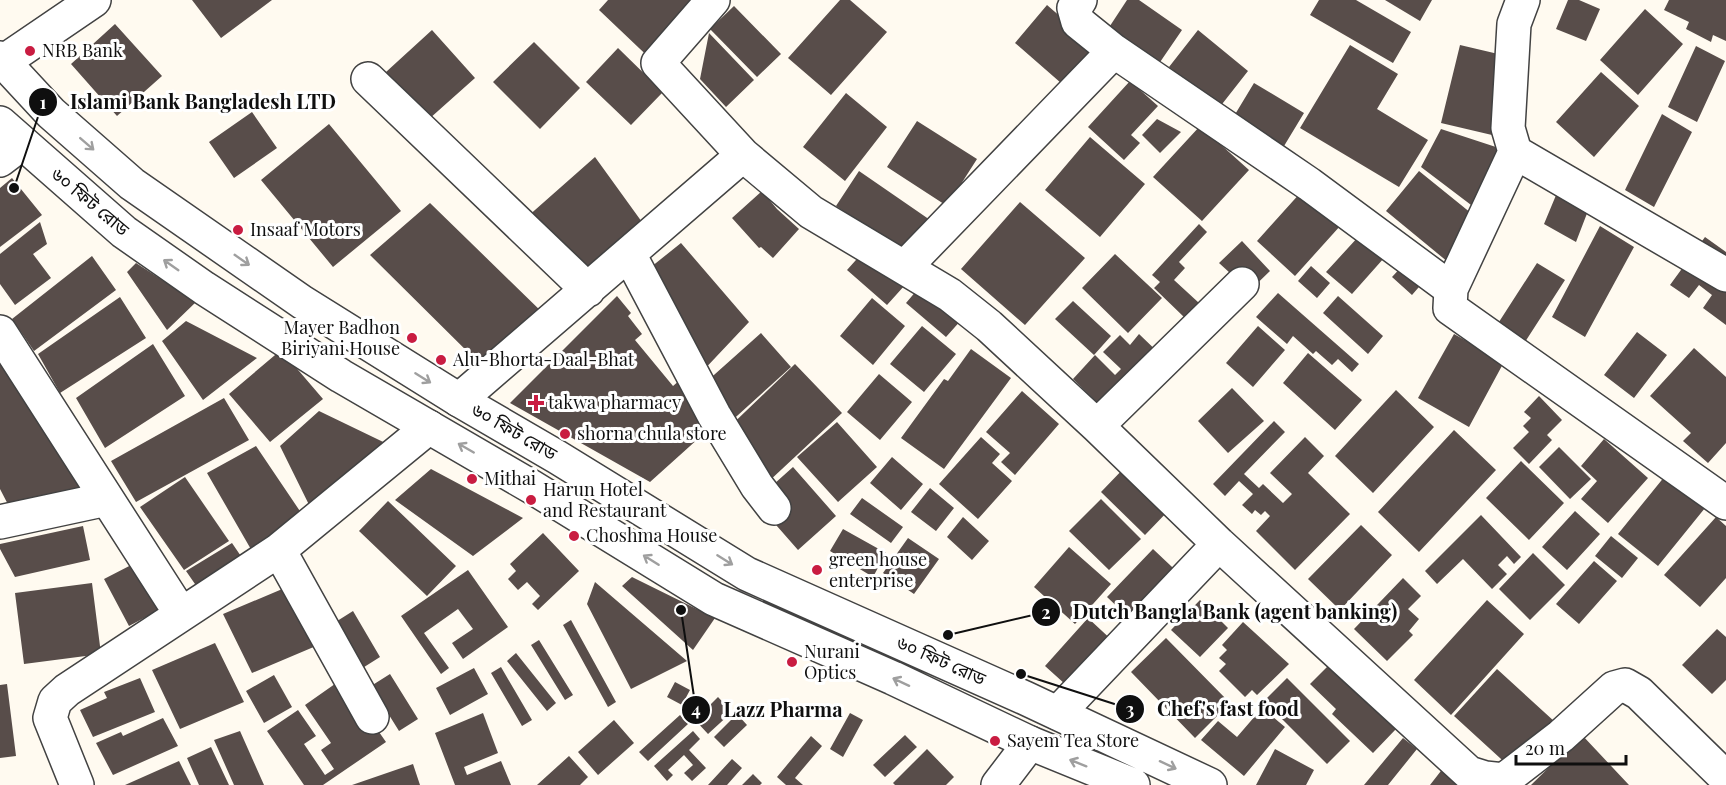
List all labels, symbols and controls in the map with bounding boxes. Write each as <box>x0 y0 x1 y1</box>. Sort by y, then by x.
place label: NRB Bank <box>42 38 123 62</box>
marker: NRB Bank <box>23 44 37 58</box>
callout: Islami Bank Bangladesh LTD <box>28 83 348 121</box>
text: Islami Bank Bangladesh LTD <box>70 87 336 114</box>
text: 1 <box>40 90 47 114</box>
one-way arrow <box>78 136 94 150</box>
street label: ৬০ ফিট রোড <box>47 162 135 241</box>
place label: Insaaf Motors <box>250 217 361 241</box>
marker: Insaaf Motors <box>231 223 245 237</box>
one-way arrow <box>234 254 250 266</box>
one-way arrow <box>164 259 180 271</box>
place label: Mayer Badhon Biriyani House <box>281 315 400 360</box>
marker: Mayer Badhon Biriyani House <box>405 331 419 345</box>
place label: Alu-Bhorta-Daal-Bhat <box>452 347 635 371</box>
marker: Alu-Bhorta-Daal-Bhat <box>434 353 448 367</box>
one-way arrow <box>414 373 431 385</box>
place label: takwa pharmacy <box>548 390 681 414</box>
marker: takwa pharmacy <box>529 396 543 410</box>
street label: ৬০ ফিট রোড <box>467 397 562 465</box>
place label: shorna chula store <box>577 421 727 445</box>
marker: shorna chula store <box>558 427 572 441</box>
one-way arrow <box>458 442 475 454</box>
place label: Mithai <box>484 466 536 490</box>
marker: Mithai <box>465 472 479 486</box>
place label: Harun Hotel and Restaurant <box>543 477 667 522</box>
marker: Harun Hotel and Restaurant <box>524 493 538 507</box>
place label: Choshma House <box>586 523 717 547</box>
marker: Choshma House <box>567 529 581 543</box>
place label: green house enterprise <box>829 547 927 592</box>
one-way arrow <box>643 553 660 565</box>
one-way arrow <box>716 554 733 566</box>
marker: green house enterprise <box>810 563 824 577</box>
callout: Dutch Bangla Bank (agent banking) <box>1031 593 1409 631</box>
text: Dutch Bangla Bank (agent banking) <box>1073 597 1397 624</box>
text: 2 <box>1041 600 1051 624</box>
street label: ৬০ ফিট রোড <box>893 630 990 690</box>
place label: Nurani Optics <box>804 639 860 684</box>
marker: Nurani Optics <box>785 655 799 669</box>
one-way arrow <box>893 675 911 687</box>
callout: Chef's fast food <box>1115 690 1311 728</box>
callout: Lazz Pharma <box>681 691 854 729</box>
text: Chef's fast food <box>1157 694 1299 721</box>
text: Lazz Pharma <box>723 695 843 722</box>
text: 4 <box>691 697 701 721</box>
text: 3 <box>1126 697 1135 721</box>
place label: Sayem Tea Store <box>1007 728 1139 752</box>
scale bar <box>1516 728 1626 766</box>
marker: Sayem Tea Store <box>988 734 1002 748</box>
text: 20 m <box>1525 736 1565 760</box>
one-way arrow <box>1070 757 1088 768</box>
one-way arrow <box>1159 760 1177 772</box>

